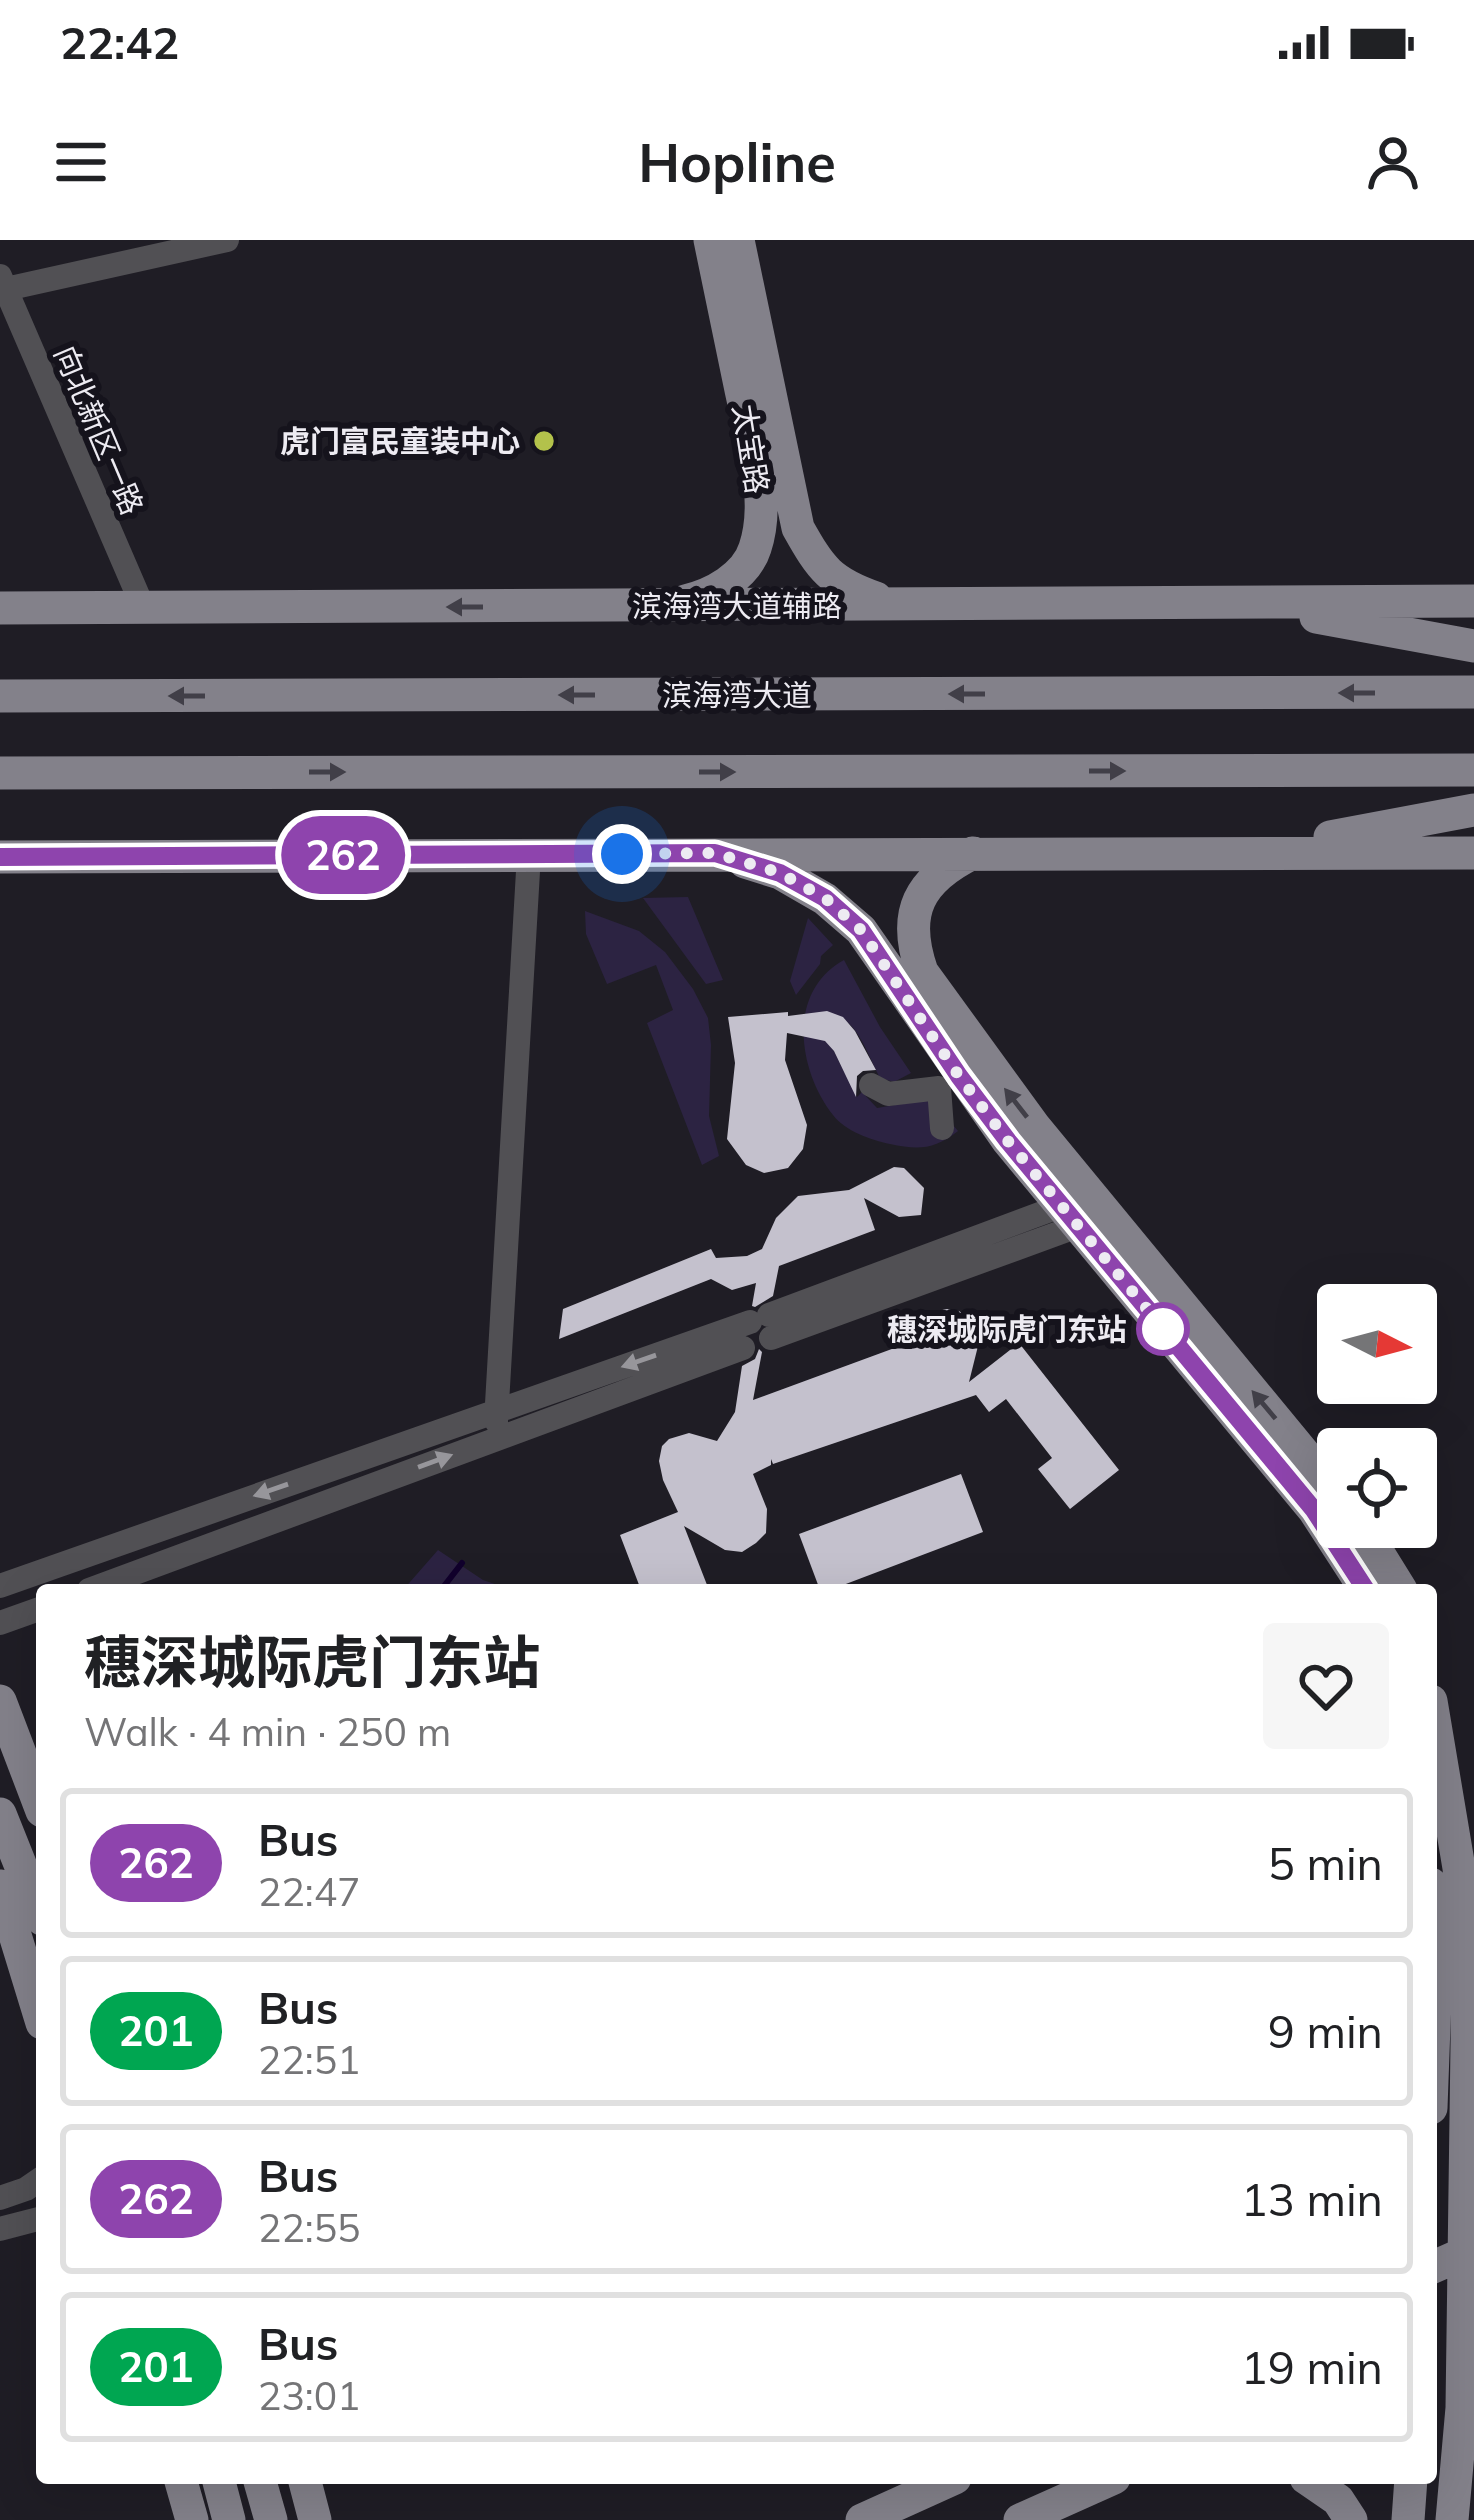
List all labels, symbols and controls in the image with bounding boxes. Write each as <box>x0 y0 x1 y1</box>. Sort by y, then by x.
text: 22:42 <box>60 14 179 70</box>
text: Hopline <box>638 128 836 196</box>
icon: menu <box>48 129 114 195</box>
icon: person <box>1360 129 1426 195</box>
street label: 向北新区一路 <box>46 340 152 520</box>
street label: 太宝路 <box>725 402 777 496</box>
place label: 虎门富民童装中心 <box>280 422 520 460</box>
marker: 虎门富民童装中心 <box>531 428 557 454</box>
street label: 滨海湾大道辅路 <box>632 587 842 625</box>
one-way arrow <box>445 597 483 617</box>
street label: 滨海湾大道 <box>662 676 812 714</box>
one-way arrow <box>1337 683 1375 702</box>
one-way arrow <box>947 684 985 704</box>
one-way arrow <box>557 685 595 705</box>
one-way arrow <box>167 686 205 706</box>
one-way arrow <box>1089 761 1127 781</box>
one-way arrow <box>699 762 737 782</box>
one-way arrow <box>309 763 347 782</box>
line badge: 262 <box>274 816 412 894</box>
your location <box>592 824 652 884</box>
text: 262 <box>305 828 381 881</box>
one-way arrow <box>1004 1088 1029 1119</box>
north arrow <box>1317 1284 1437 1404</box>
map controls <box>1317 1284 1437 1548</box>
marker: 穗深城际虎门东站 <box>1138 1304 1188 1354</box>
place label: 穗深城际虎门东站 <box>887 1310 1127 1348</box>
one-way arrow <box>621 1353 657 1371</box>
one-way arrow <box>1251 1389 1277 1420</box>
button: locate <box>1317 1428 1437 1548</box>
one-way arrow <box>417 1451 453 1470</box>
one-way arrow <box>253 1482 289 1500</box>
button: heart <box>1263 1623 1389 1749</box>
text: 穗深城际虎门东站 <box>84 1626 540 1697</box>
text: Walk · 4 min · 250 m <box>84 1707 451 1756</box>
text: Bus <box>258 1811 338 1867</box>
text: 5 min <box>1268 1835 1383 1891</box>
text: 262 <box>118 1836 194 1889</box>
text: 22:47 <box>258 1867 361 1916</box>
text: Bus <box>258 1979 338 2035</box>
text: 9 min <box>1268 2003 1383 2059</box>
text: 201 <box>118 2004 194 2057</box>
text: 22:51 <box>258 2035 361 2084</box>
text: Bus <box>258 2147 338 2203</box>
text: 13 min <box>1241 2171 1383 2227</box>
text: 262 <box>118 2172 194 2225</box>
text: 22:55 <box>258 2203 361 2252</box>
text: Bus <box>258 2315 338 2371</box>
text: 19 min <box>1241 2339 1383 2395</box>
text: 201 <box>118 2340 194 2393</box>
text: 23:01 <box>258 2371 361 2420</box>

